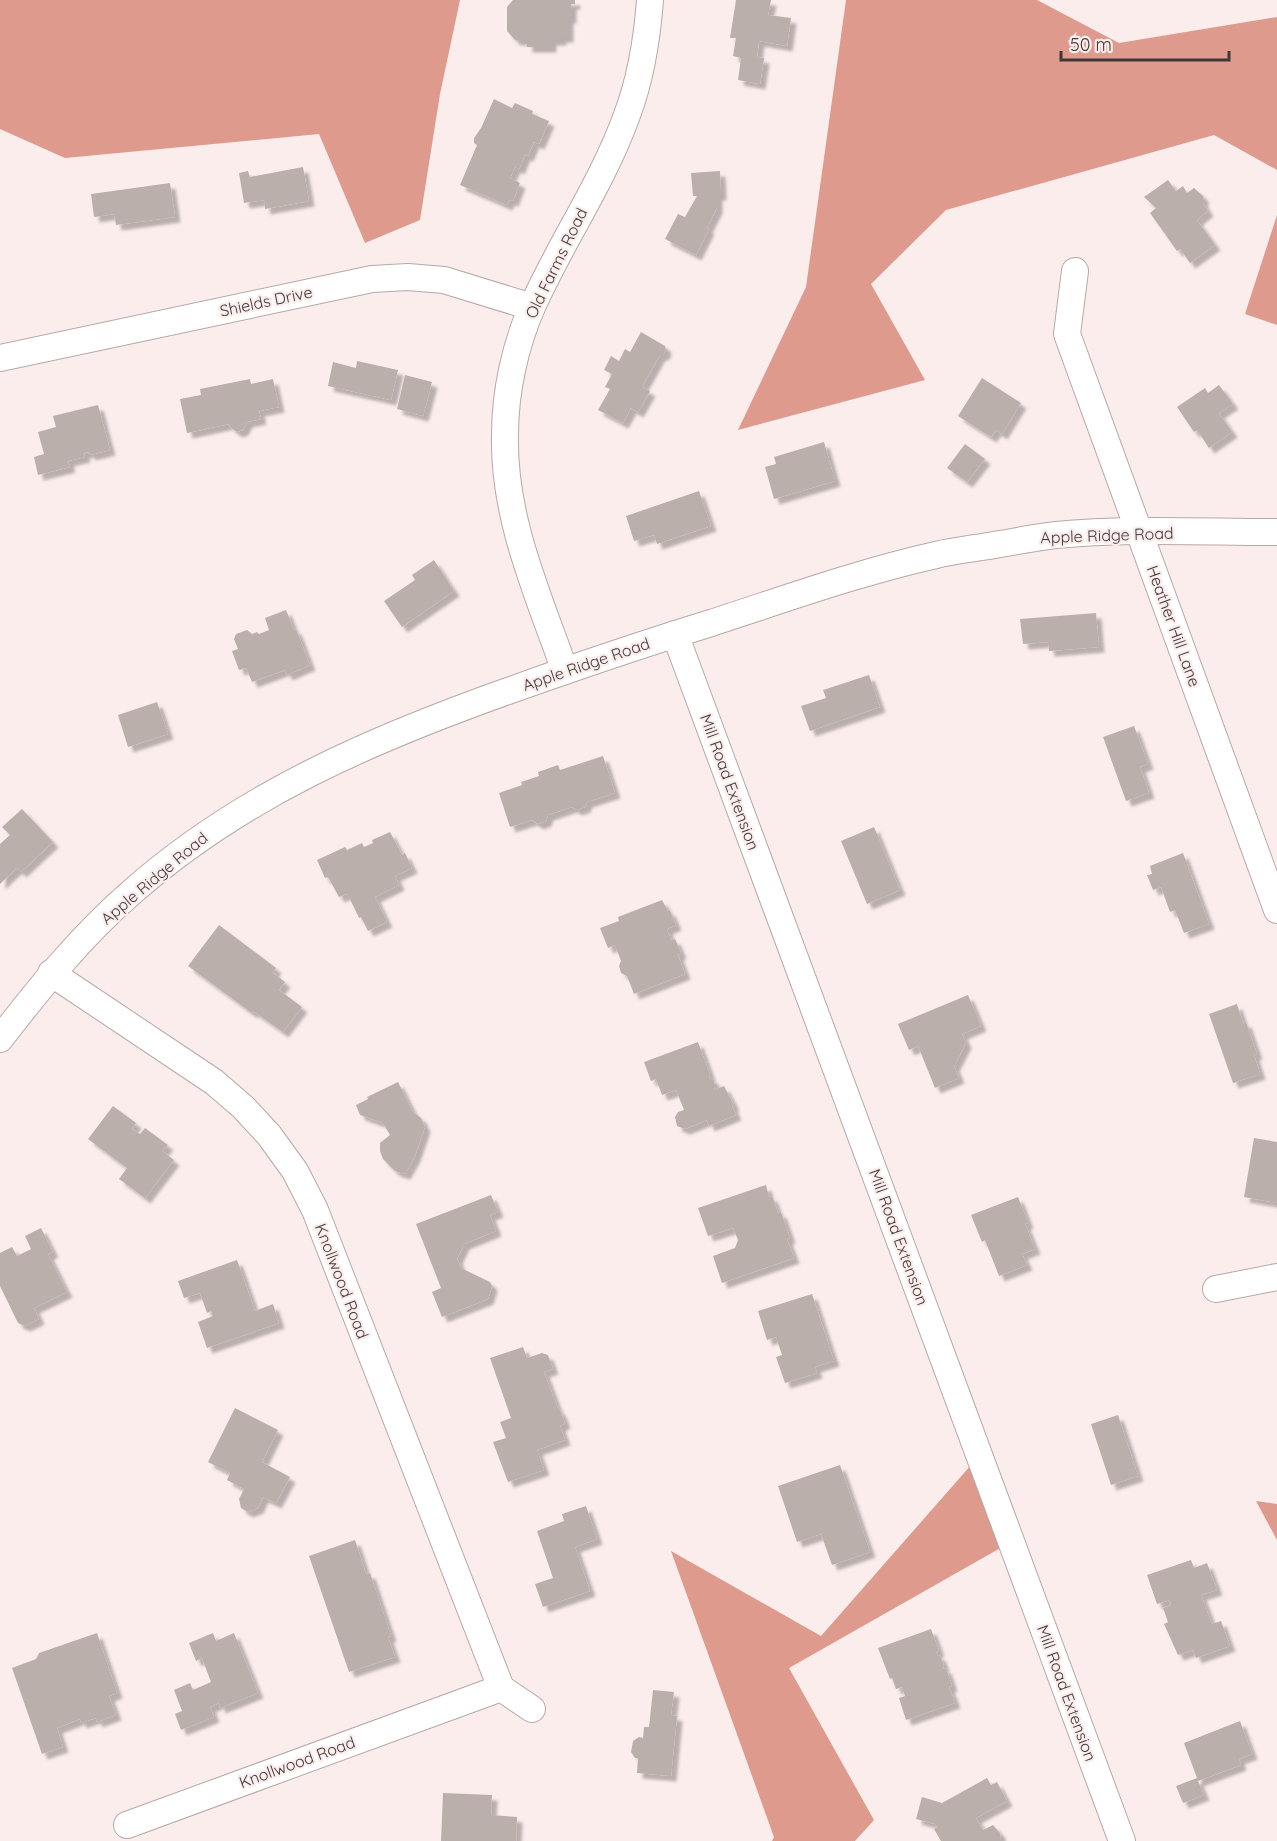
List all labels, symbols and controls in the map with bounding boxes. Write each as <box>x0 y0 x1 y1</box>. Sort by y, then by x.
scale bar <box>1061 24 1229 62</box>
text: 50 m <box>1070 33 1112 56</box>
street label: Old Farms Road <box>521 204 591 322</box>
street label: Shields Drive <box>218 281 314 321</box>
street label: Apple Ridge Road <box>1040 523 1174 547</box>
street label: Heather Hill Lane <box>1143 563 1205 689</box>
street label: Apple Ridge Road <box>520 633 652 695</box>
street label: Mill Road Extension <box>696 711 764 853</box>
street label: Apple Ridge Road <box>97 828 211 928</box>
street label: Mill Road Extension <box>865 1166 933 1308</box>
street label: Knollwood Road <box>311 1221 373 1341</box>
street label: Mill Road Extension <box>1033 1622 1101 1764</box>
street label: Knollwood Road <box>236 1732 358 1792</box>

